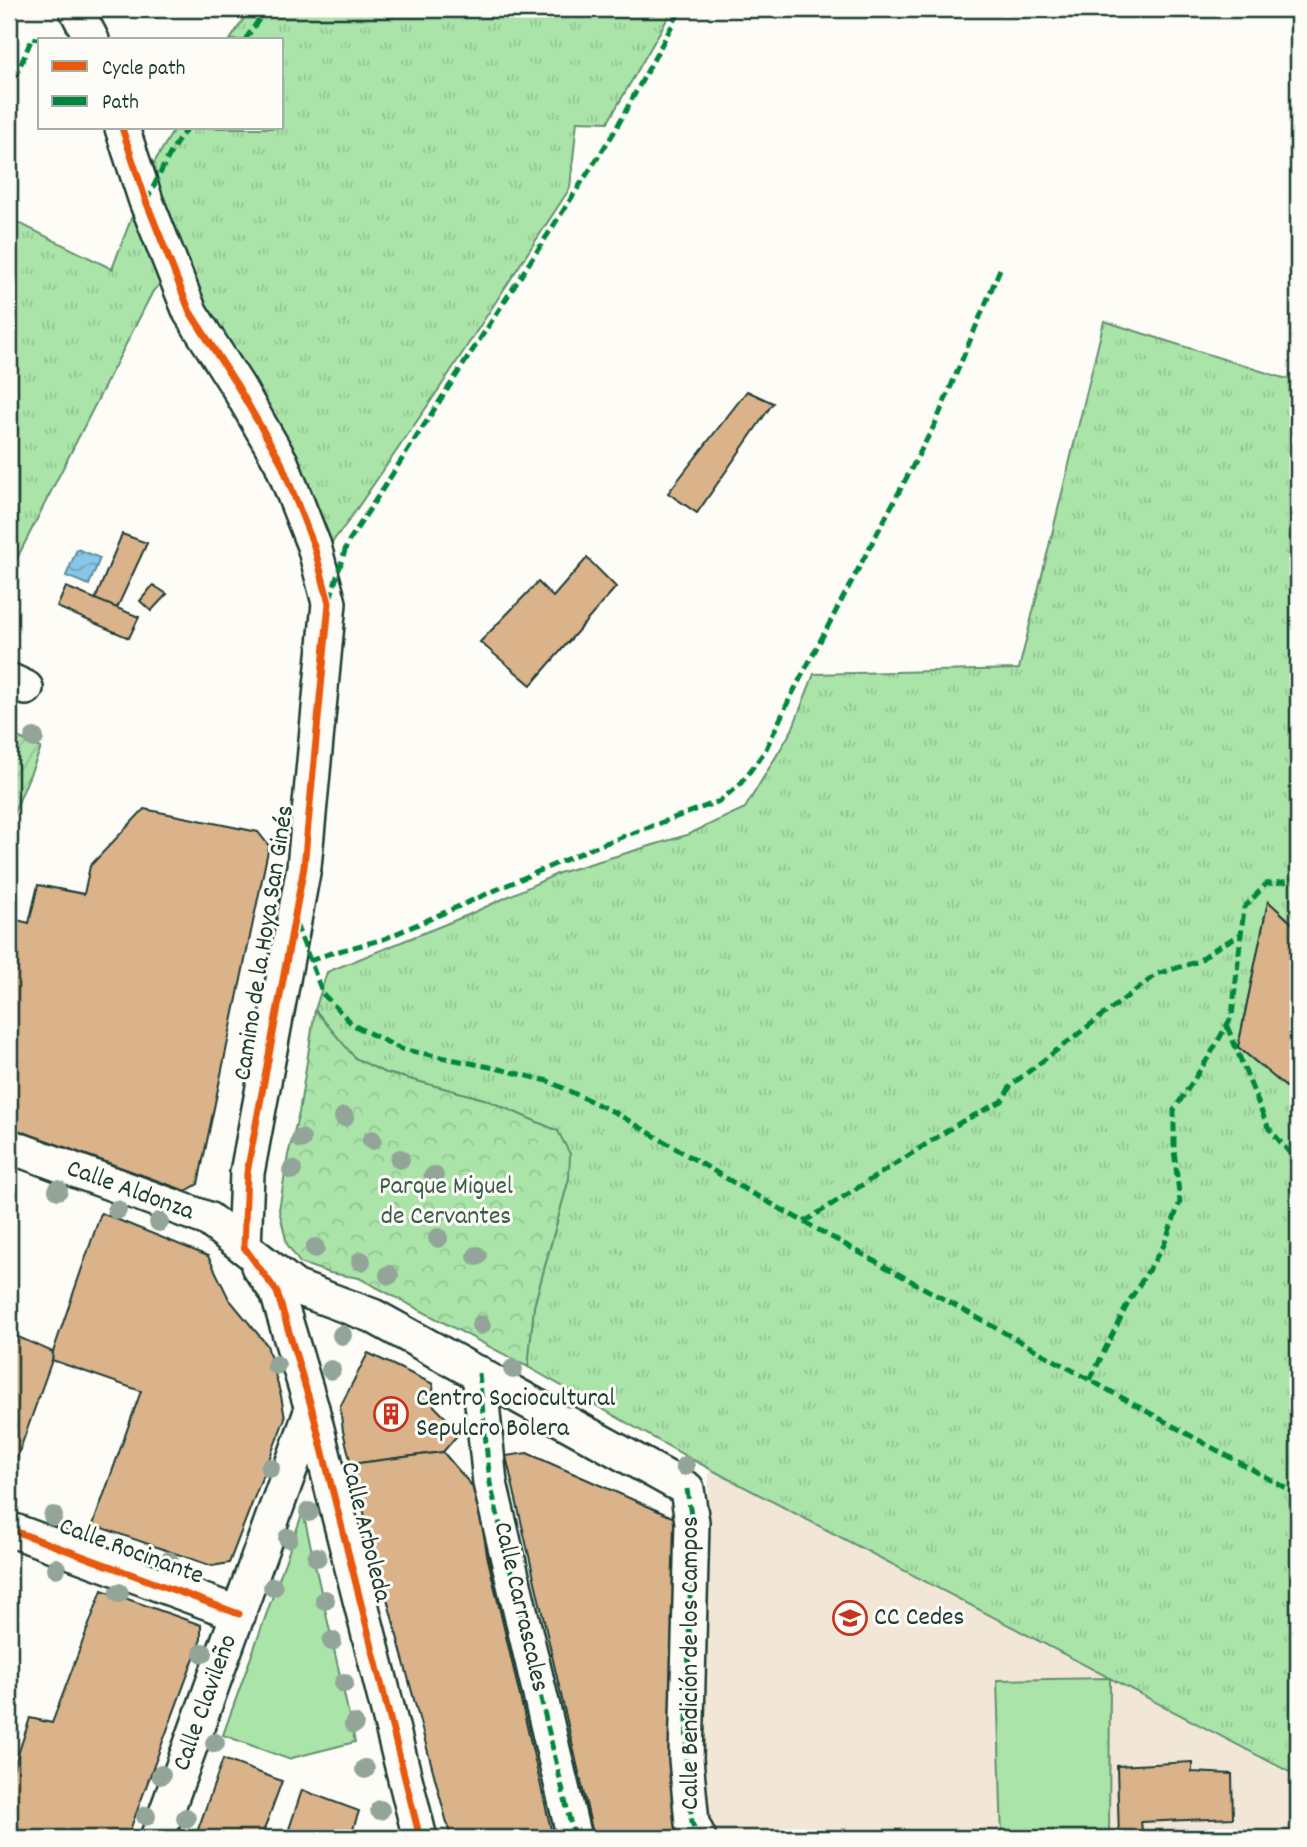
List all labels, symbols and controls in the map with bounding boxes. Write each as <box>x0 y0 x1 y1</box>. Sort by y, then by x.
legend <box>38 38 284 130</box>
text: Cycle path <box>102 55 185 85</box>
text: Path <box>102 89 139 119</box>
street label: Camino de la Hoya San Ginés <box>225 803 305 1083</box>
street label: Calle Aldonza <box>61 1151 200 1231</box>
park label: Parque Miguel de Cervantes <box>379 1169 513 1236</box>
place label: Centro Sociocultural Sepulcro Bolera <box>416 1381 616 1448</box>
building icon: Centro Sociocultural Sepulcro Bolera <box>372 1395 410 1433</box>
street label: Calle Arboleda <box>330 1458 401 1607</box>
street label: Calle Rocinante <box>53 1509 209 1595</box>
street label: Calle Bendición de los Campos <box>673 1516 710 1810</box>
street label: Calle Carrascales <box>482 1518 558 1696</box>
school or university icon: CC Cedes <box>831 1599 869 1637</box>
place label: CC Cedes <box>874 1600 965 1637</box>
street label: Calle Clavileño <box>164 1630 248 1776</box>

